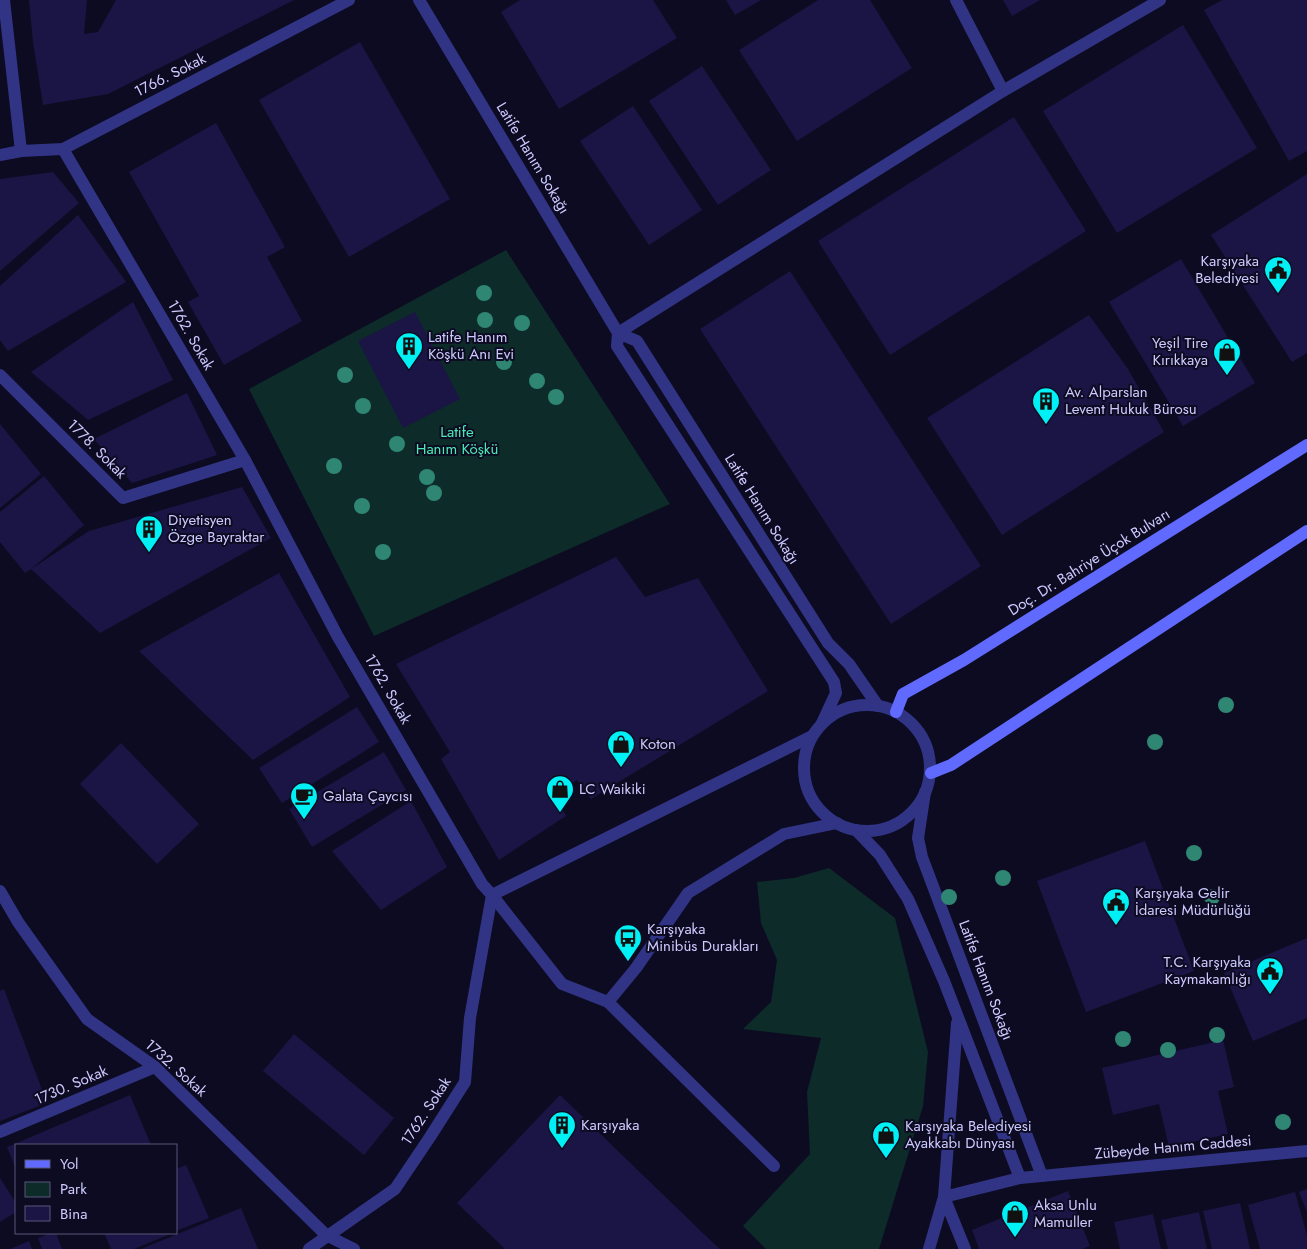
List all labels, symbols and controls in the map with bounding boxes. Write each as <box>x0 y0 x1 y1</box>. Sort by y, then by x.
street label: 1766. Sokak <box>130 47 210 102</box>
street label: Latife Hanım Sokağı <box>491 98 575 218</box>
place label: Karşıyaka Belediyesi <box>1195 250 1259 289</box>
public building icon: Karşıyaka Belediyesi <box>1263 255 1293 294</box>
street label: 1762. Sokak <box>162 296 220 374</box>
place label: Latife Hanım Köşkü Anı Evi <box>428 326 514 365</box>
building icon: Latife Hanım Köşkü Anı Evi <box>394 331 424 370</box>
place label: Yeşil Tire Kırıkkaya <box>1152 332 1208 371</box>
shop icon: Yeşil Tire Kırıkkaya <box>1212 337 1242 376</box>
place label: Av. Alparslan Levent Hukuk Bürosu <box>1065 381 1197 420</box>
building icon: Av. Alparslan Levent Hukuk Bürosu <box>1031 386 1061 425</box>
street label: 1778. Sokak <box>62 414 132 484</box>
park label: Latife Hanım Köşkü <box>416 421 498 460</box>
street label: Latife Hanım Sokağı <box>719 449 805 569</box>
street label: Doç. Dr. Bahriye Üçok Bulvarı <box>1004 503 1174 621</box>
place label: Diyetisyen Özge Bayraktar <box>168 509 265 548</box>
building icon: Diyetisyen Özge Bayraktar <box>134 514 164 553</box>
street label: 1762. Sokak <box>359 650 417 728</box>
shop icon: Koton <box>606 729 636 768</box>
place label: Koton <box>640 733 676 755</box>
shop icon: LC Waikiki <box>545 774 575 813</box>
place label: LC Waikiki <box>579 778 646 800</box>
cafe icon: Galata Çaycısı <box>289 781 319 820</box>
place label: Galata Çaycısı <box>323 785 413 807</box>
place label: Karşıyaka Gelir İdaresi Müdürlüğü <box>1135 882 1251 921</box>
public building icon: Karşıyaka Gelir İdaresi Müdürlüğü <box>1101 887 1131 926</box>
street label: Latife Hanım Sokağı <box>953 917 1019 1043</box>
place label: Karşıyaka Minibüs Durakları <box>647 918 759 957</box>
bus stop icon: Karşıyaka Minibüs Durakları <box>613 923 643 962</box>
place label: T.C. Karşıyaka Kaymakamlığı <box>1164 951 1251 990</box>
public building icon: T.C. Karşıyaka Kaymakamlığı <box>1255 956 1285 995</box>
street label: 1732. Sokak <box>140 1034 212 1102</box>
street label: 1730. Sokak <box>31 1060 111 1110</box>
street label: 1762. Sokak <box>396 1072 457 1150</box>
building icon: Karşıyaka <box>547 1110 577 1149</box>
place label: Karşıyaka <box>581 1114 639 1136</box>
place label: Karşıyaka Belediyesi Ayakkabı Dünyası <box>905 1115 1032 1154</box>
shop icon: Karşıyaka Belediyesi Ayakkabı Dünyası <box>871 1120 901 1159</box>
street label: Zübeyde Hanım Caddesi <box>1094 1129 1252 1165</box>
legend <box>15 1144 178 1234</box>
text: Yol <box>60 1153 79 1175</box>
text: Park <box>60 1178 87 1200</box>
place label: Aksa Unlu Mamuller <box>1034 1194 1097 1233</box>
shop icon: Aksa Unlu Mamuller <box>1000 1199 1030 1238</box>
text: Bina <box>60 1203 87 1225</box>

